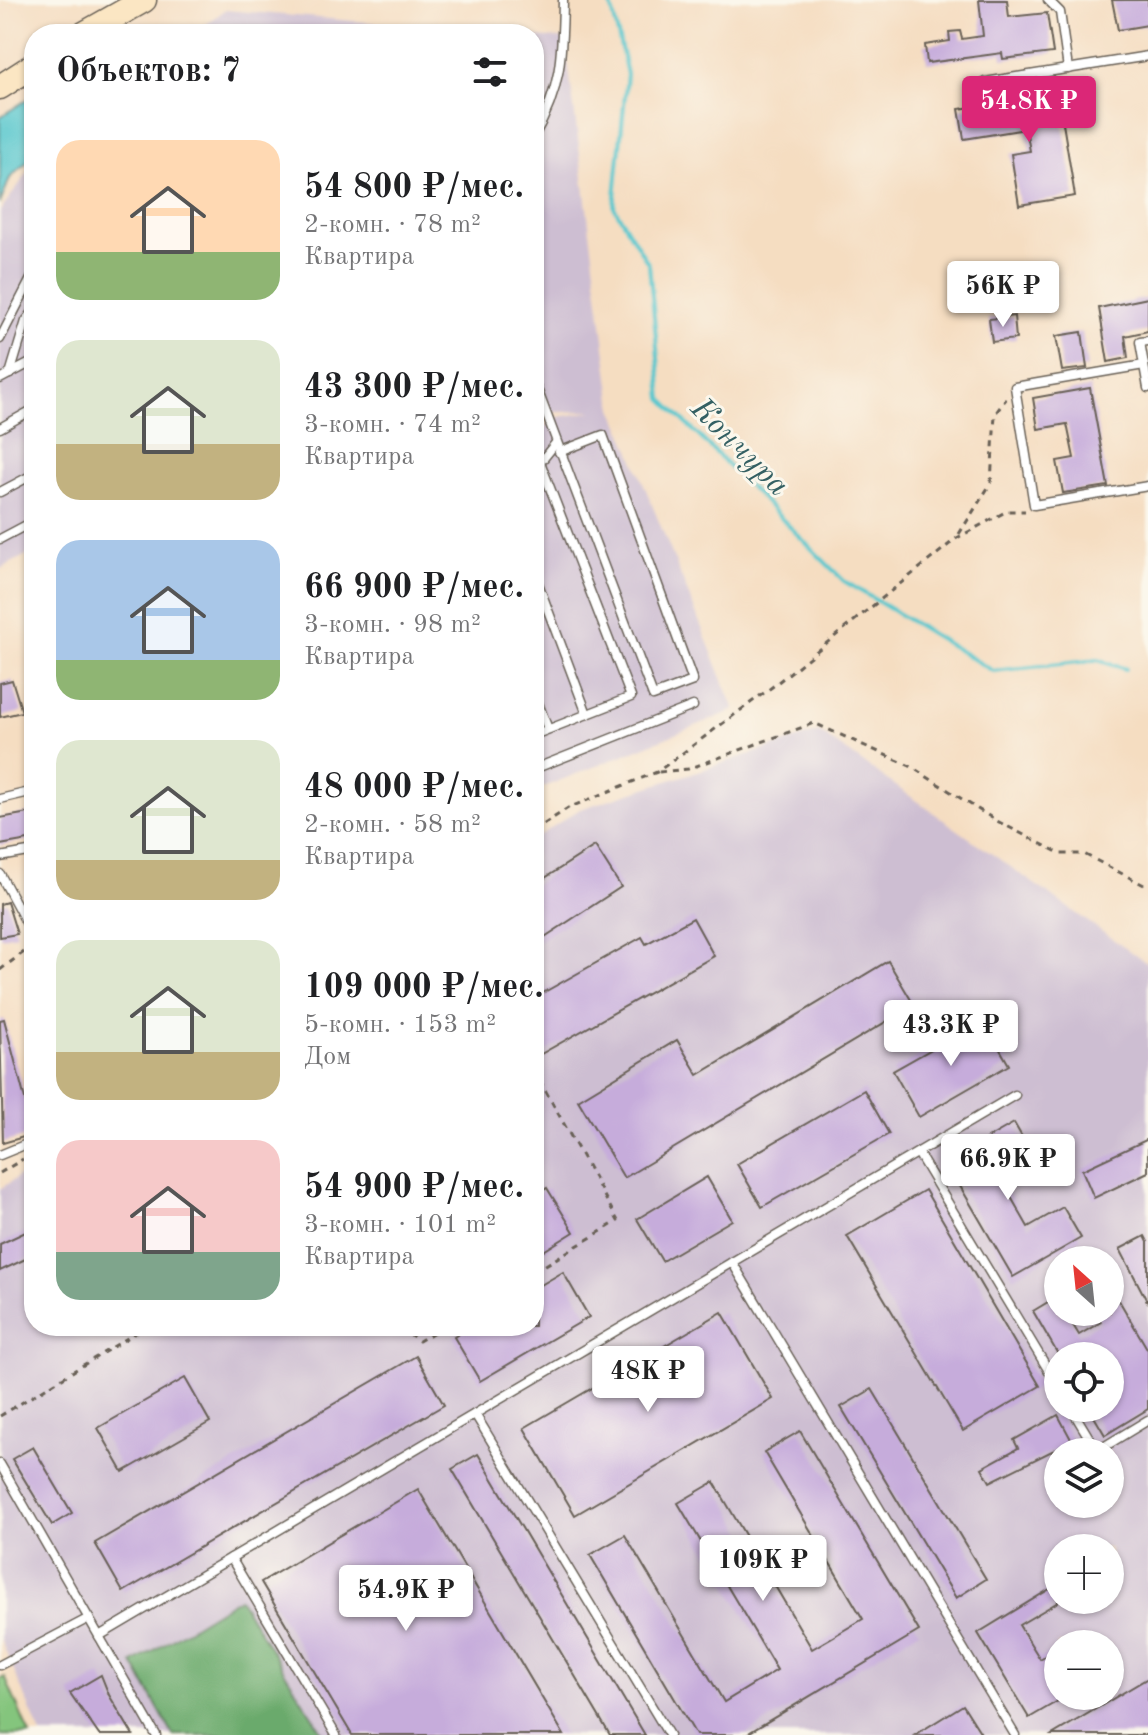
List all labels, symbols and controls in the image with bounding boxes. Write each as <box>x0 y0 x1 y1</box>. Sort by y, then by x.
icon: filters <box>468 50 512 94</box>
text: Объектов: 7 <box>56 55 241 89</box>
pin: 54.8K ₽ <box>955 76 1103 144</box>
text: 54.8K ₽ <box>980 89 1078 115</box>
text: 54 800 ₽/мес. <box>304 171 524 205</box>
icon: home <box>120 172 216 268</box>
text: 2-комн. · 78 m² <box>304 212 481 238</box>
text: Квартира <box>304 244 414 270</box>
pin: 56K ₽ <box>947 261 1059 329</box>
text: 56K ₽ <box>965 274 1041 300</box>
text: 43 300 ₽/мес. <box>304 371 524 405</box>
icon: home <box>120 372 216 468</box>
water label: Кончура <box>683 392 794 503</box>
text: 3-комн. · 74 m² <box>304 412 481 438</box>
text: Квартира <box>304 444 414 470</box>
text: 66 900 ₽/мес. <box>304 571 524 605</box>
icon: home <box>120 572 216 668</box>
text: 3-комн. · 98 m² <box>304 612 481 638</box>
text: Квартира <box>304 644 414 670</box>
text: 48 000 ₽/мес. <box>304 771 524 805</box>
icon: home <box>120 772 216 868</box>
text: 2-комн. · 58 m² <box>304 812 481 838</box>
text: Квартира <box>304 844 414 870</box>
text: 109 000 ₽/мес. <box>304 971 544 1005</box>
icon: home <box>120 972 216 1068</box>
pin: 43.3K ₽ <box>877 1000 1025 1068</box>
text: 5-комн. · 153 m² <box>304 1012 496 1038</box>
text: 43.3K ₽ <box>902 1013 1000 1039</box>
text: Дом <box>304 1044 351 1070</box>
pin: 66.9K ₽ <box>934 1134 1082 1202</box>
text: 66.9K ₽ <box>959 1147 1057 1173</box>
text: 54 900 ₽/мес. <box>304 1171 524 1205</box>
icon: home <box>120 1172 216 1268</box>
text: 3-комн. · 101 m² <box>304 1212 496 1238</box>
text: Квартира <box>304 1244 414 1270</box>
north arrow <box>1044 1246 1124 1326</box>
map controls <box>1044 1246 1124 1710</box>
button: locate <box>1044 1342 1124 1422</box>
pin: 48K ₽ <box>592 1346 704 1414</box>
text: 48K ₽ <box>610 1359 686 1385</box>
button: layers <box>1044 1438 1124 1518</box>
button: + <box>1044 1534 1124 1614</box>
pin: 109K ₽ <box>698 1535 828 1603</box>
text: 109K ₽ <box>718 1548 808 1574</box>
pin: 54.9K ₽ <box>332 1565 480 1633</box>
text: 54.9K ₽ <box>357 1578 455 1604</box>
button: − <box>1044 1630 1124 1710</box>

